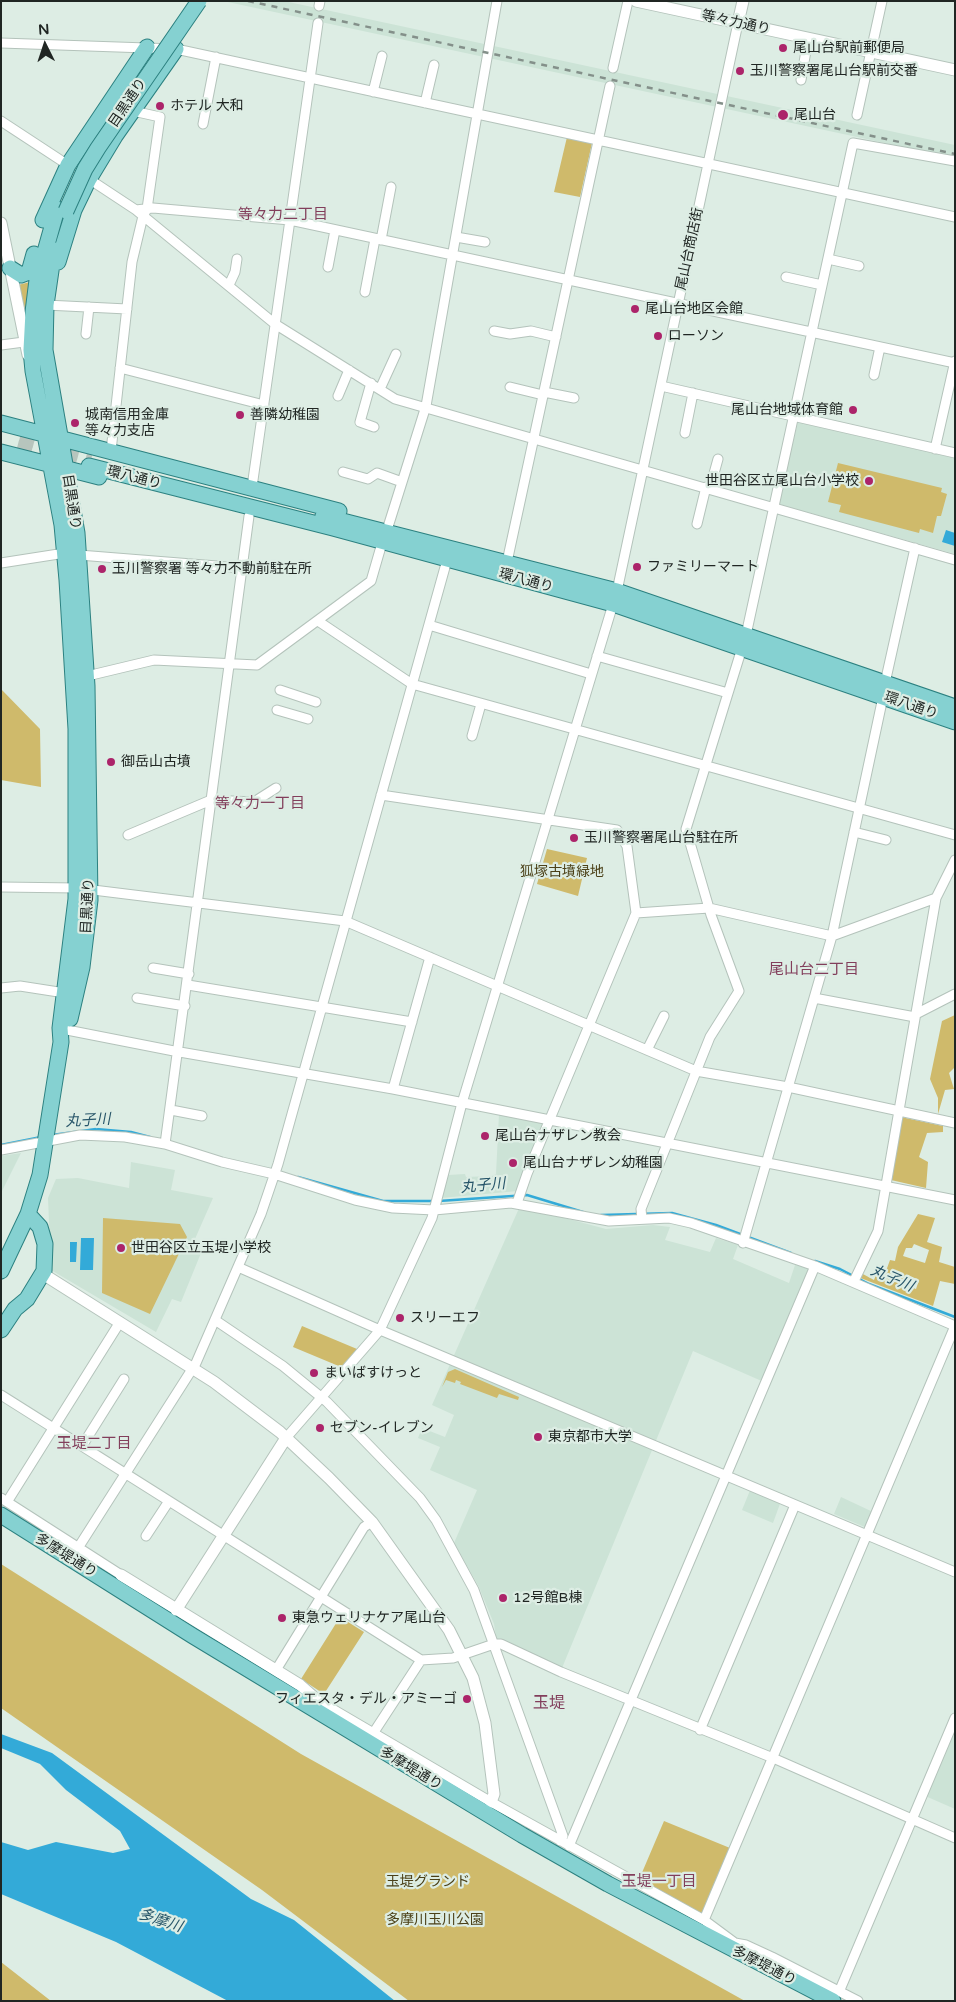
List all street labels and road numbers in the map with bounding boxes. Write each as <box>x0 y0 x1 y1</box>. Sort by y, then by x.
street label: 等々力通り <box>700 8 772 38</box>
street label: 目黒通り <box>105 75 151 131</box>
street label: 尾山台商店街 <box>673 206 707 292</box>
street label: 環八通り <box>105 463 163 493</box>
street label: 目黒通り <box>58 473 84 531</box>
street label: 環八通り <box>497 566 555 596</box>
street label: 環八通り <box>882 689 940 723</box>
street label: 目黒通り <box>78 878 98 934</box>
street label: 多摩堤通り <box>32 1530 100 1582</box>
street label: 多摩堤通り <box>377 1744 445 1794</box>
street label: 多摩堤通り <box>729 1943 799 1989</box>

